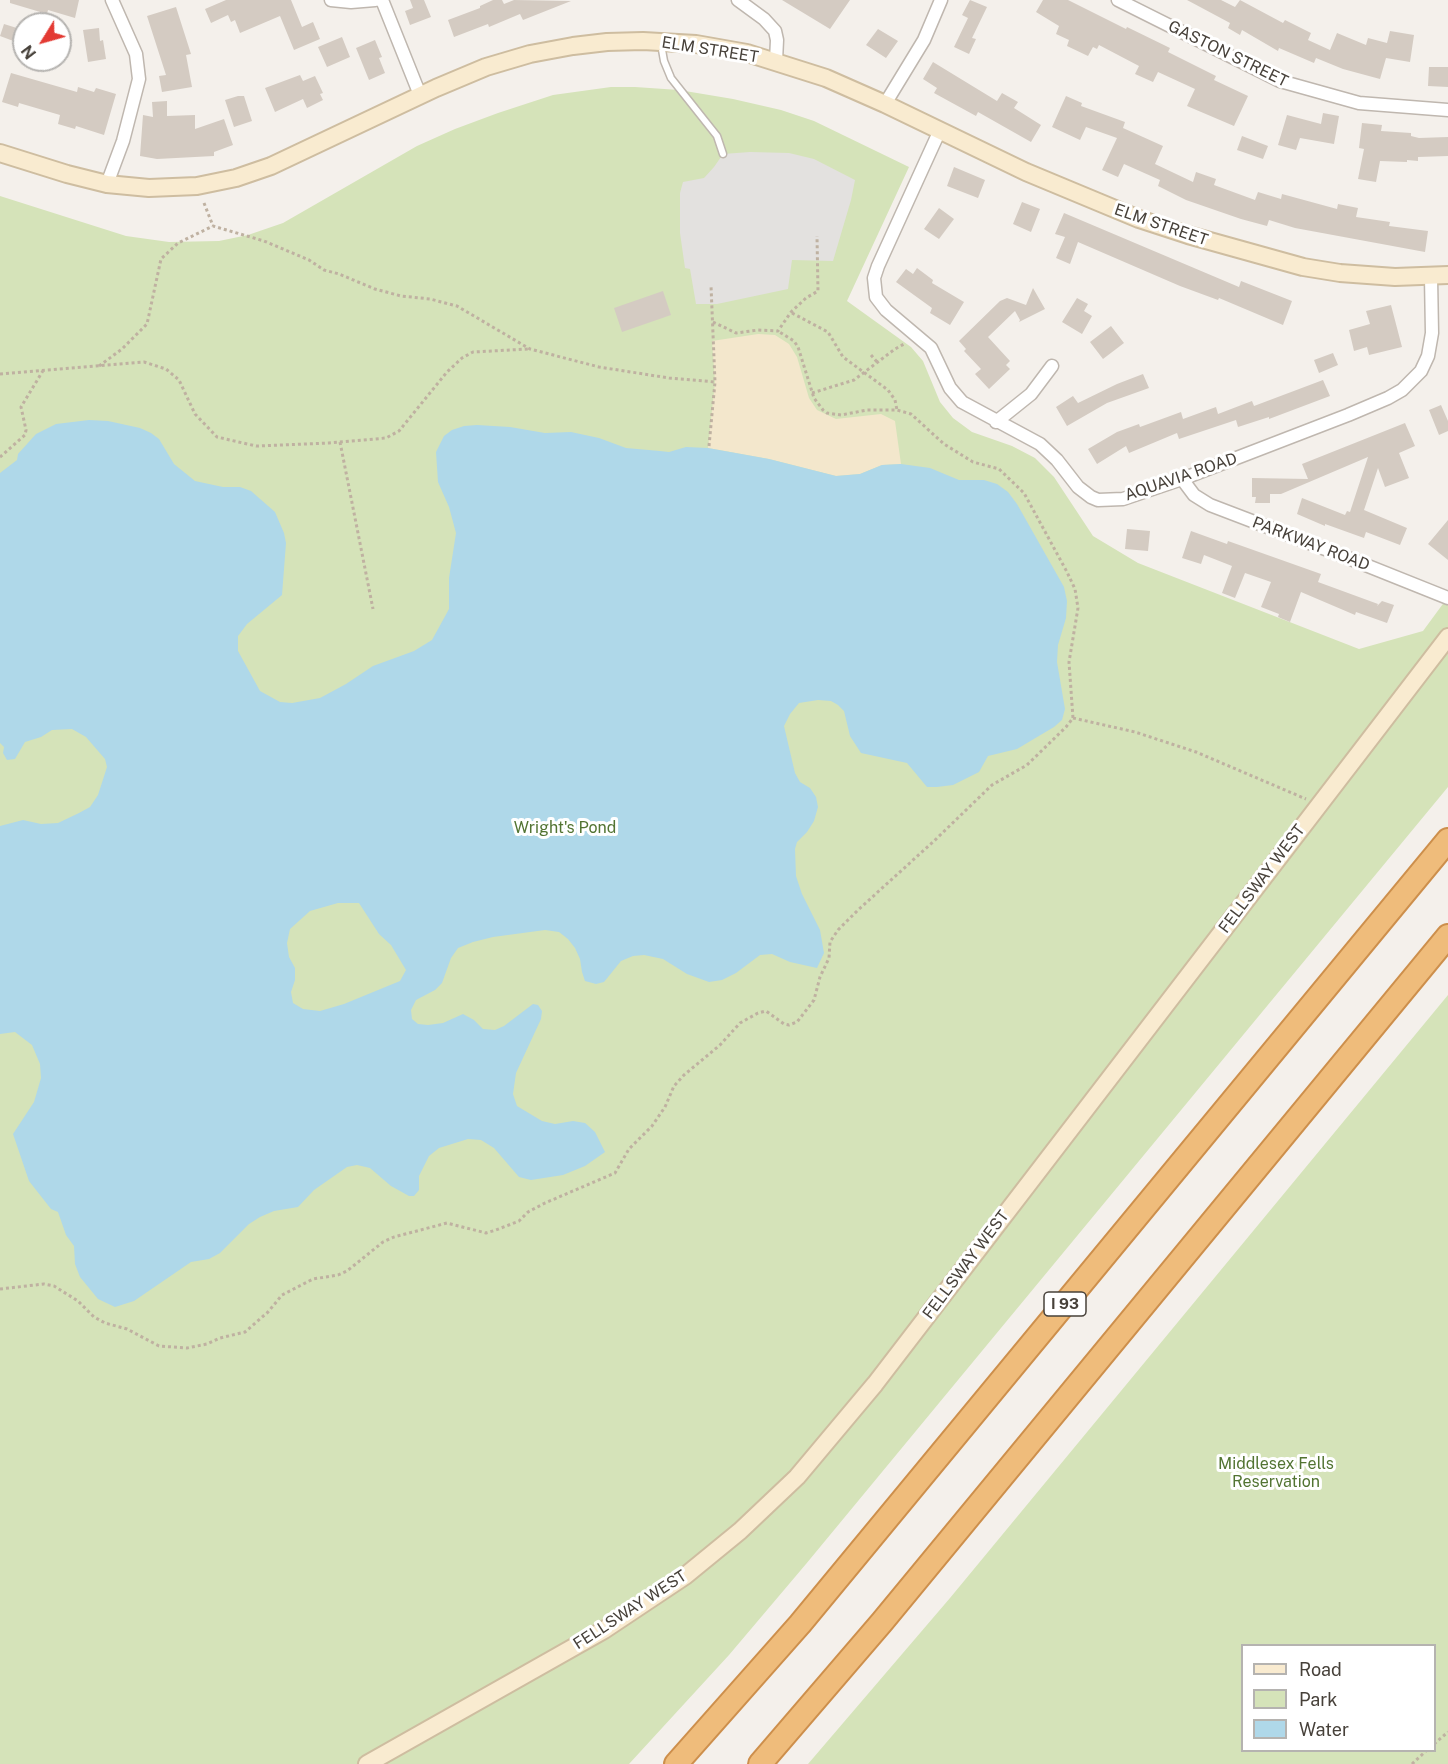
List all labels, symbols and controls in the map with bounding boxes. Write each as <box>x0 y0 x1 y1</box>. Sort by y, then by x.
north arrow <box>12 12 72 72</box>
street label: GASTON STREET <box>1165 17 1291 91</box>
street label: ELM STREET <box>660 33 760 67</box>
text: N <box>17 41 40 63</box>
street label: ELM STREET <box>1112 200 1210 250</box>
street label: AQUAVIA ROAD <box>1122 449 1240 505</box>
street label: PARKWAY ROAD <box>1250 513 1372 575</box>
park label: Wright's Pond <box>514 818 616 838</box>
street label: FELLSWAY WEST <box>1215 821 1309 937</box>
street label: FELLSWAY WEST <box>919 1207 1013 1323</box>
road number: I 93 <box>1044 1292 1086 1316</box>
park label: Middlesex Fells Reservation <box>1218 1454 1334 1492</box>
street label: FELLSWAY WEST <box>570 1566 690 1654</box>
legend <box>1241 1644 1436 1752</box>
text: Road <box>1299 1659 1342 1680</box>
text: Park <box>1299 1689 1337 1710</box>
text: Water <box>1299 1719 1349 1740</box>

